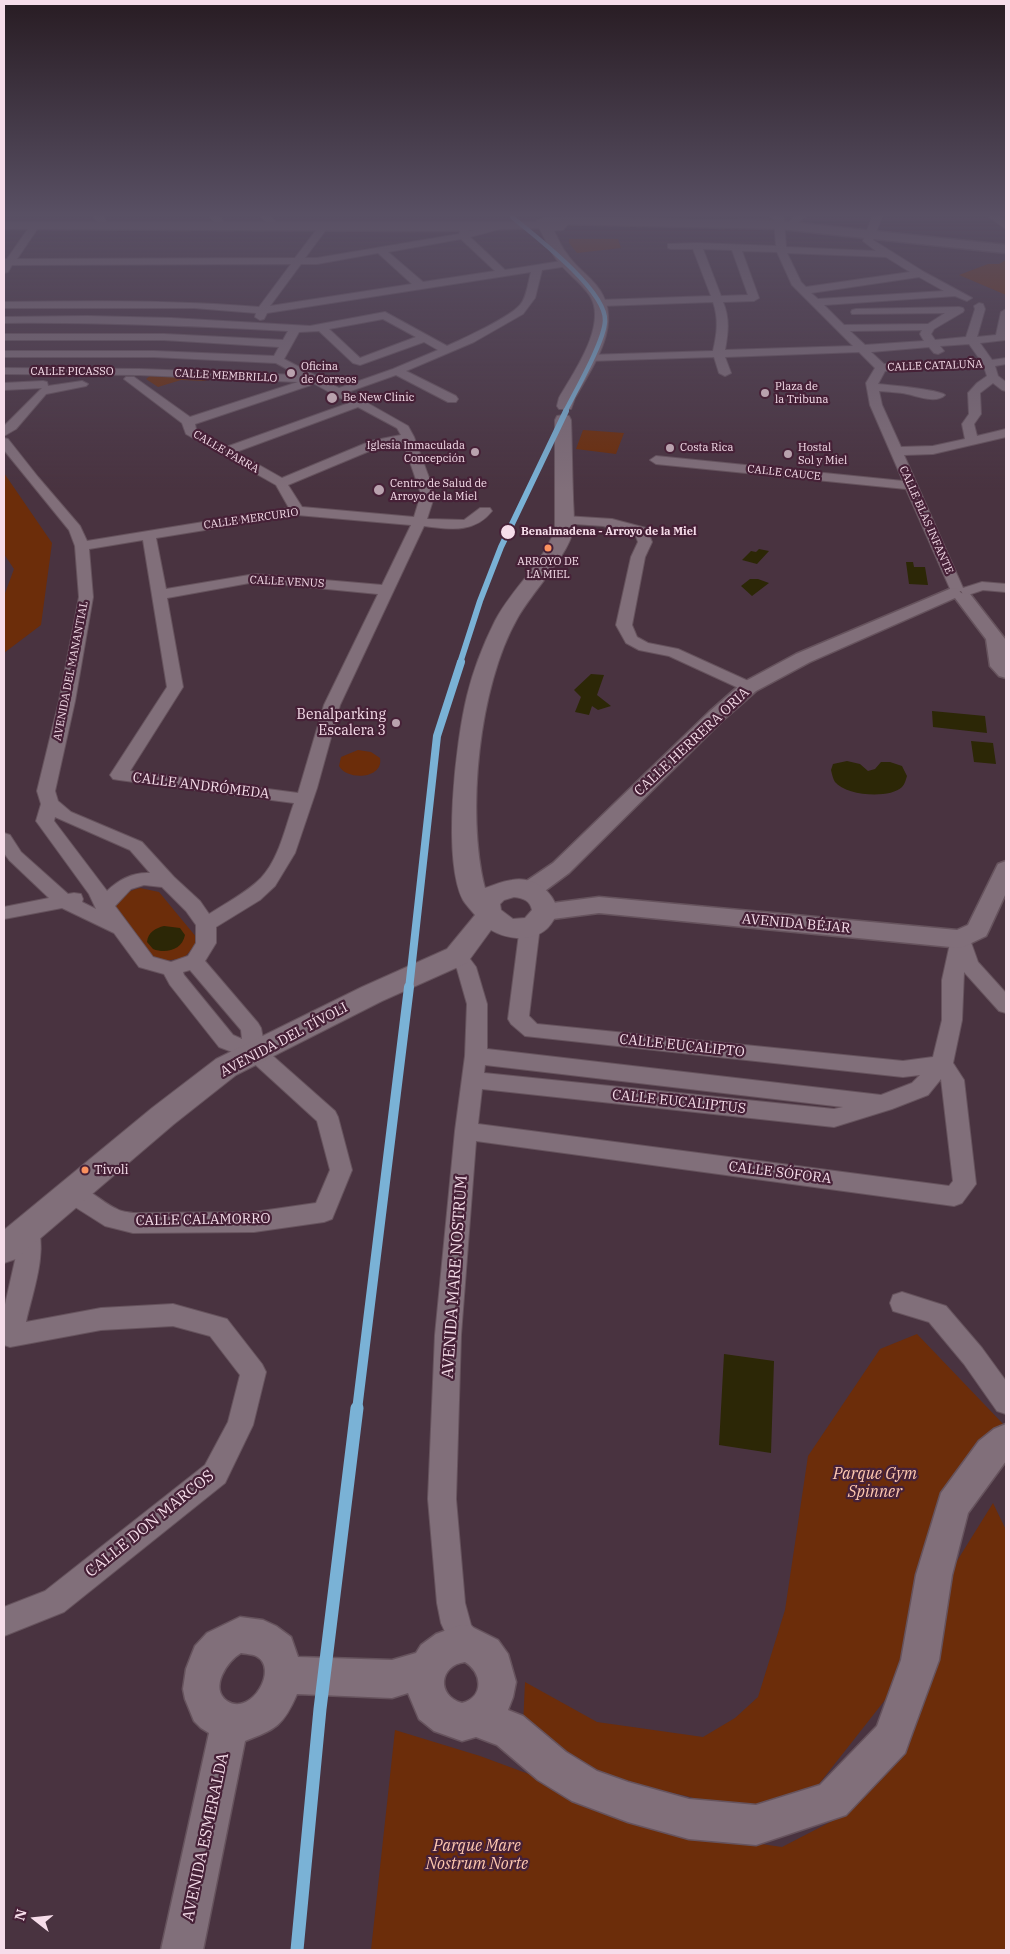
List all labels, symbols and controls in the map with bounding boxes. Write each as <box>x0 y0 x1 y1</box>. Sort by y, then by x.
street label: CALLE CATALUÑA <box>887 358 983 374</box>
place label: Oficina de Correos <box>301 360 357 386</box>
street label: CALLE PICASSO <box>30 365 114 379</box>
street label: CALLE MEMBRILLO <box>174 367 278 385</box>
marker: Oficina de Correos <box>285 367 297 379</box>
place label: Plaza de la Tribuna <box>775 380 829 406</box>
marker: Plaza de la Tribuna <box>759 387 771 399</box>
marker: Be New Clinic <box>325 391 339 405</box>
place label: Be New Clinic <box>343 391 414 405</box>
street label: CALLE PARRA <box>191 428 261 476</box>
place label: Iglesia Inmaculada Concepción <box>367 439 465 465</box>
place label: Costa Rica <box>680 441 733 455</box>
place label: Hostal Sol y Miel <box>798 441 847 467</box>
marker: Costa Rica <box>664 442 676 454</box>
marker: Iglesia Inmaculada Concepción <box>469 446 481 458</box>
marker: Hostal Sol y Miel <box>782 448 794 460</box>
street label: CALLE CAUCE <box>747 463 821 483</box>
street label: CALLE BLAS INFANTE <box>896 464 956 576</box>
place label: Centro de Salud de Arroyo de la Miel <box>390 477 487 503</box>
marker: Centro de Salud de Arroyo de la Miel <box>372 483 386 497</box>
street label: CALLE MERCURIO <box>203 506 299 532</box>
marker: Benalmadena - Arroyo de la Miel <box>499 523 517 541</box>
place label: Benalmadena - Arroyo de la Miel <box>521 525 697 539</box>
marker: ARROYO DE LA MIEL <box>543 543 553 553</box>
place label: ARROYO DE LA MIEL <box>517 555 579 581</box>
street label: CALLE VENUS <box>249 573 325 591</box>
street label: AVENIDA DEL MANANTIAL <box>51 600 91 742</box>
street label: CALLE HERRERA ORIA <box>631 684 753 800</box>
place label: Benalparking Escalera 3 <box>297 707 386 740</box>
marker: Benalparking Escalera 3 <box>390 717 402 729</box>
street label: CALLE ANDRÓMEDA <box>132 769 270 803</box>
street label: AVENIDA BÉJAR <box>741 911 851 937</box>
street label: AVENIDA DEL TÍVOLI <box>217 999 351 1081</box>
street label: CALLE EUCALIPTO <box>618 1031 746 1061</box>
street label: CALLE EUCALIPTUS <box>611 1087 747 1117</box>
street label: CALLE SÓFORA <box>728 1158 832 1188</box>
place label: Tivoli <box>94 1162 129 1178</box>
marker: Tivoli <box>80 1165 90 1175</box>
street label: AVENIDA MARE NOSTRUM <box>438 1175 472 1379</box>
street label: CALLE CALAMORRO <box>135 1210 271 1230</box>
park label: Parque Gym Spinner <box>833 1464 917 1502</box>
street label: CALLE DON MARCOS <box>82 1466 218 1582</box>
street label: AVENIDA ESMERALDA <box>179 1751 233 1923</box>
park label: Parque Mare Nostrum Norte <box>426 1836 528 1874</box>
north arrow <box>10 1894 60 1944</box>
text: N <box>10 1907 31 1923</box>

